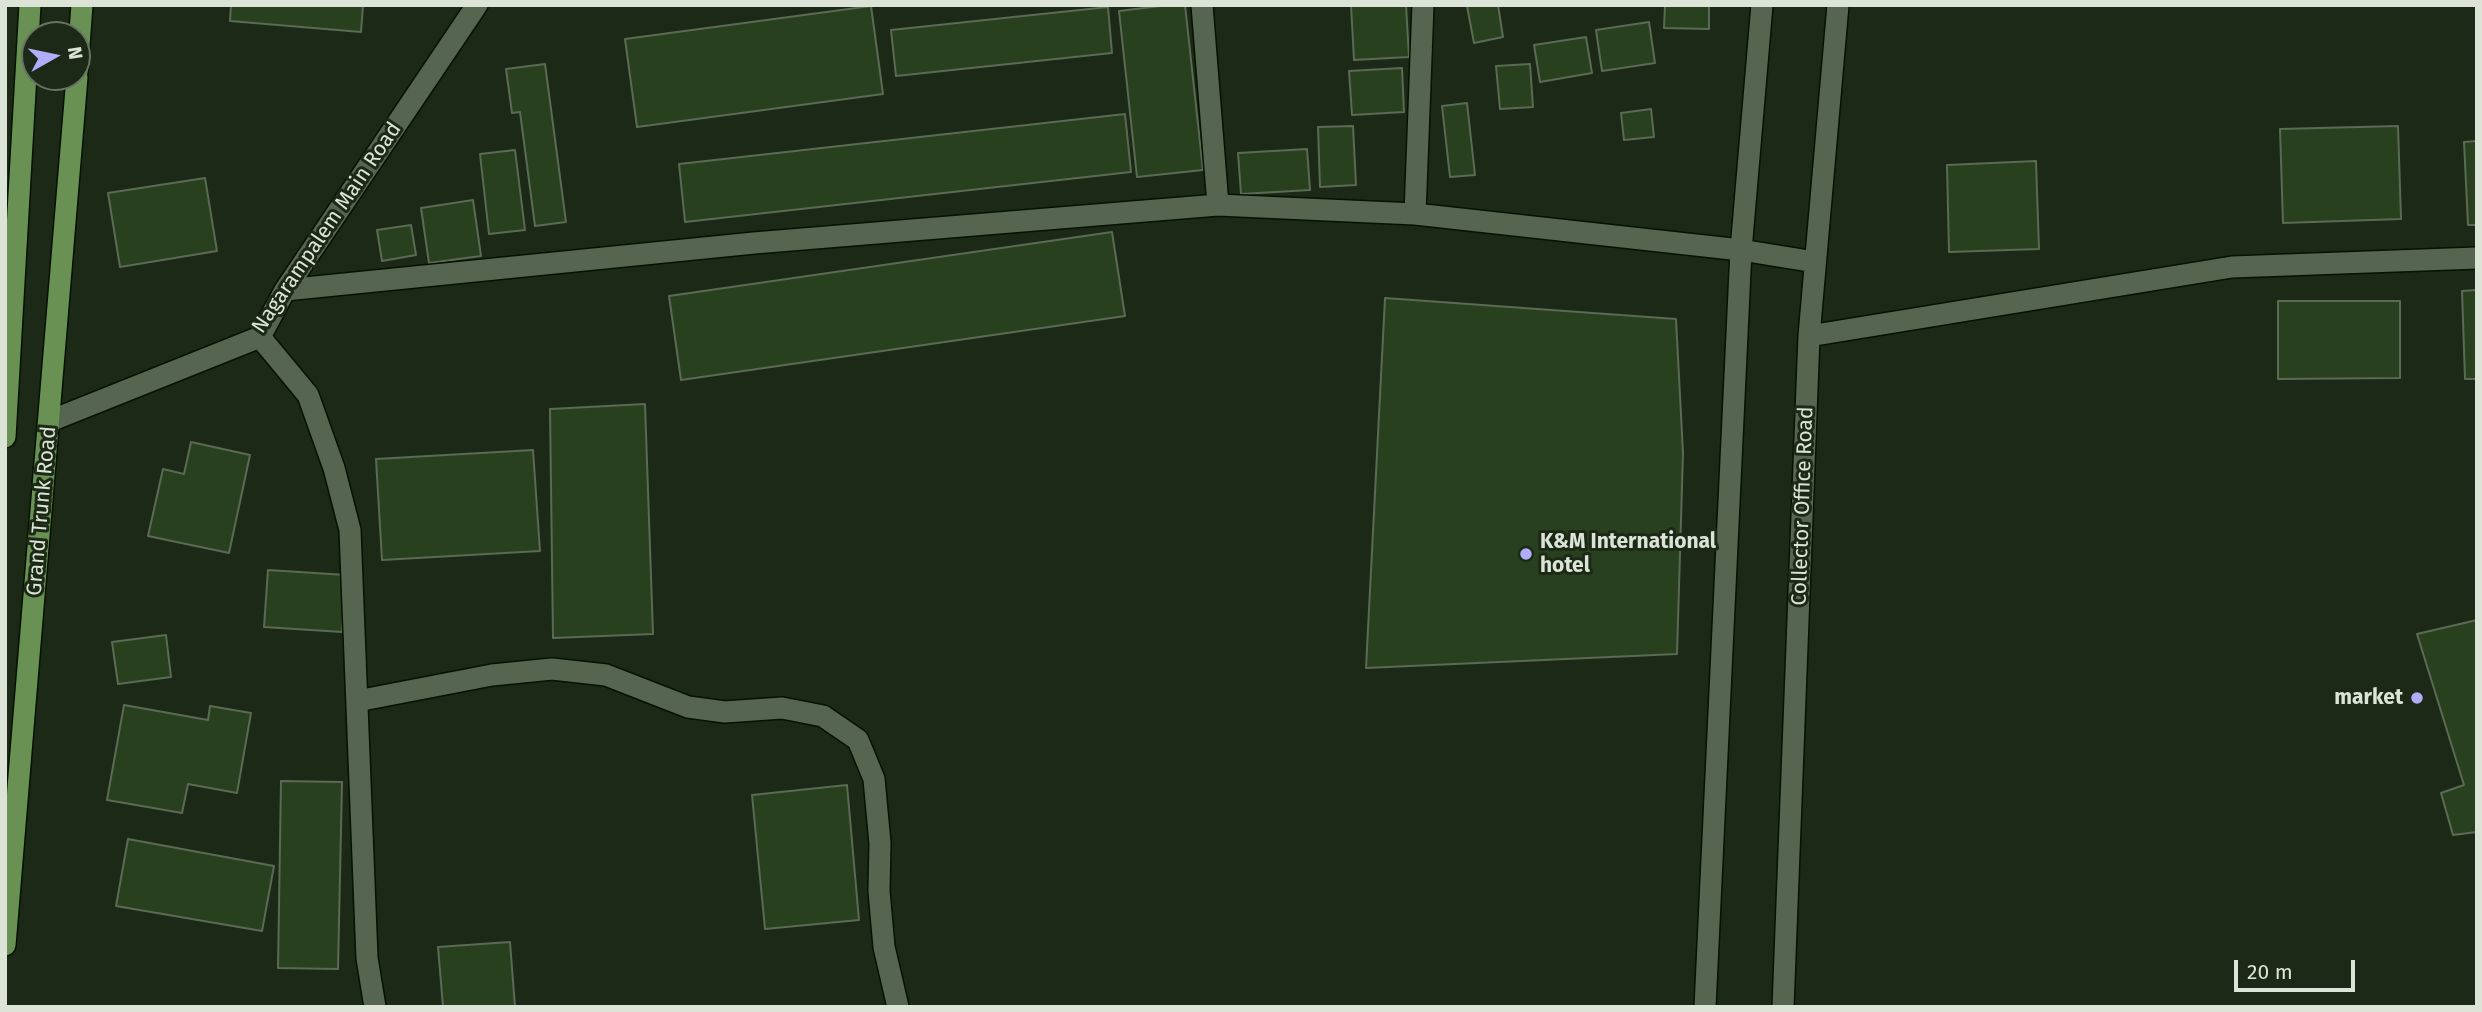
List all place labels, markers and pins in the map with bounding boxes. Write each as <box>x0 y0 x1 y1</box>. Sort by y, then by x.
place label: K&M International hotel <box>1540 529 1716 579</box>
marker: K&M International hotel <box>1518 546 1534 562</box>
place label: market <box>2334 685 2403 711</box>
marker: market <box>2409 690 2425 706</box>

